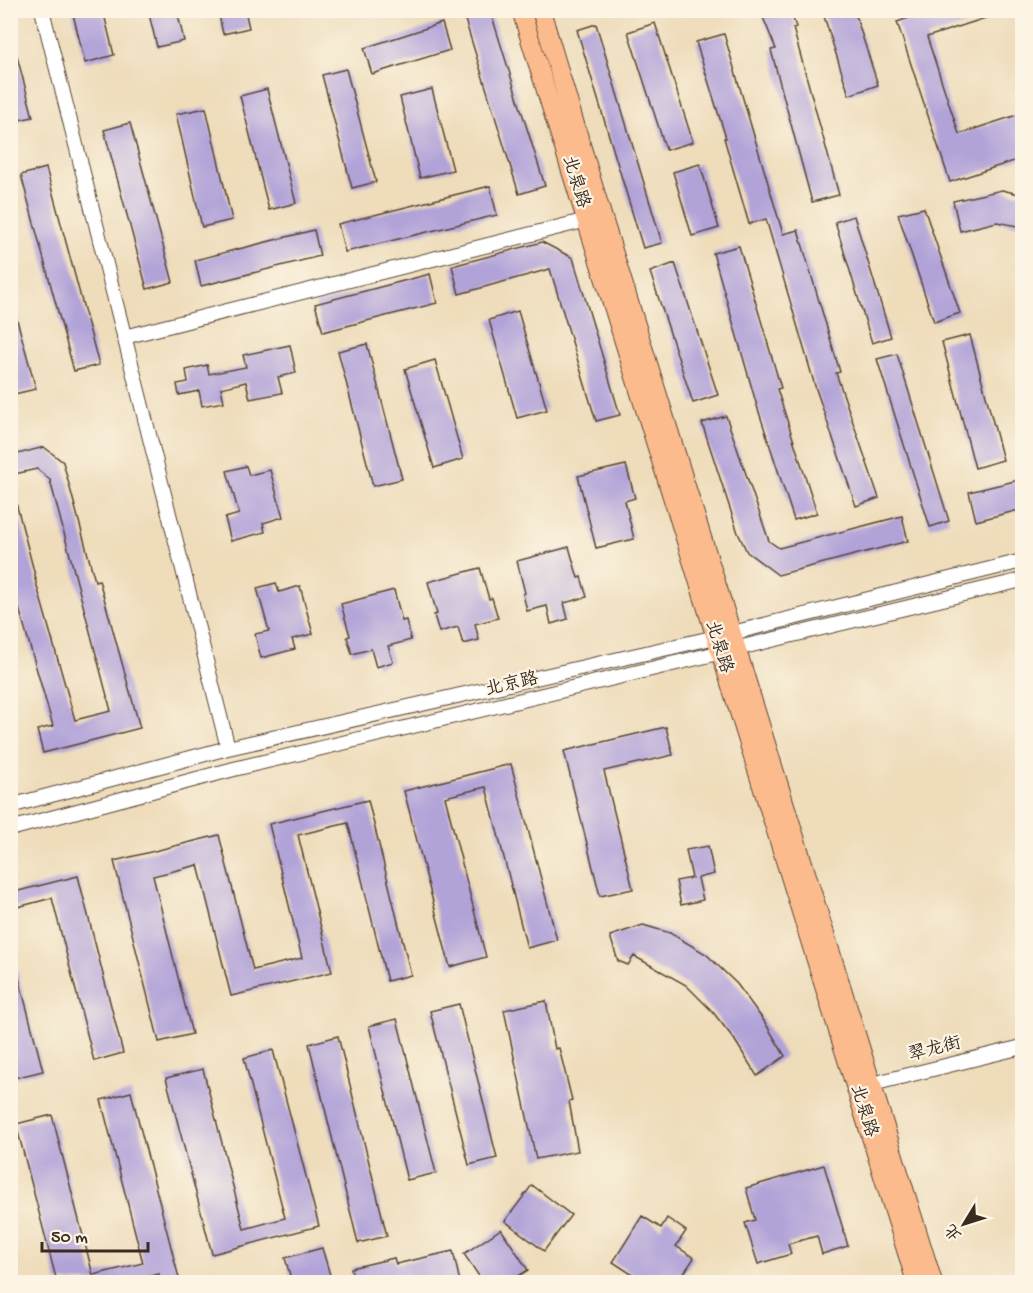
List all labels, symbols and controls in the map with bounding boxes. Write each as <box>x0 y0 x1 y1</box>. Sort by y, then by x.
street label: 北泉路 <box>557 153 594 211</box>
street label: 北泉路 <box>700 618 737 676</box>
street label: 北京路 <box>483 668 541 701</box>
street label: 翠龙街 <box>906 1032 964 1067</box>
street label: 北泉路 <box>845 1082 882 1140</box>
north arrow <box>934 1194 994 1254</box>
scale bar <box>42 1215 148 1253</box>
text: 北 <box>942 1219 967 1244</box>
text: 50 m <box>51 1228 88 1249</box>

